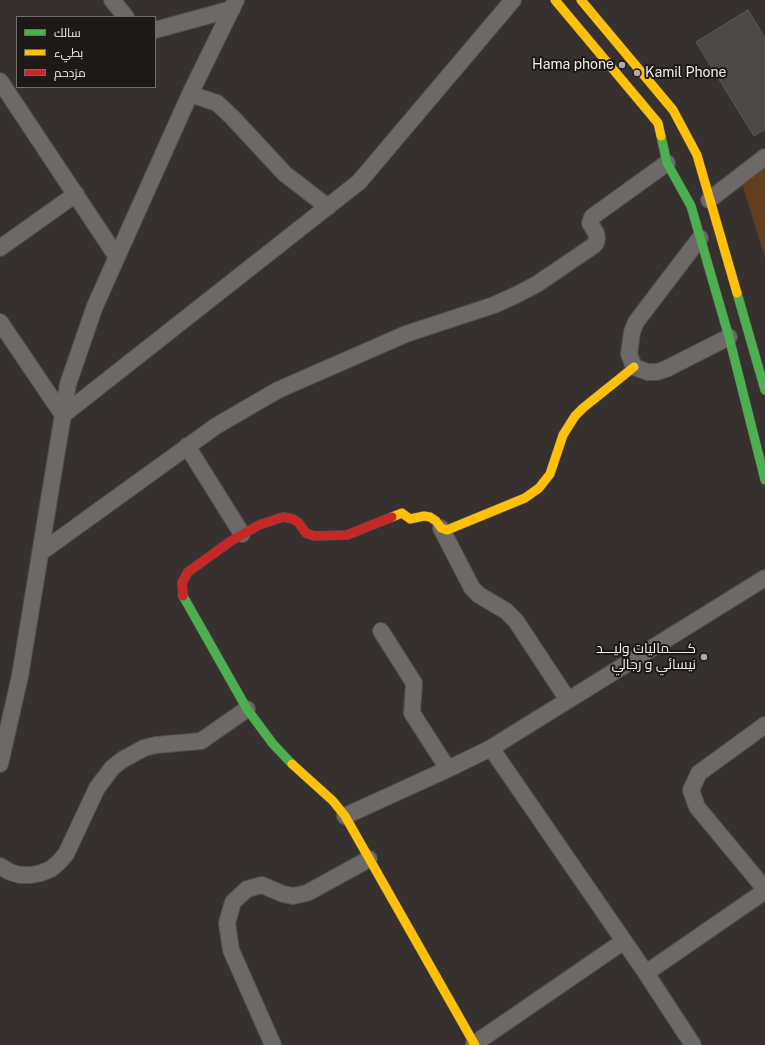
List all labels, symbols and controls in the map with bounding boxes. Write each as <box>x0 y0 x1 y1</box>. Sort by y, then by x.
legend <box>16 16 156 88</box>
text: سالك <box>54 26 81 40</box>
text: بطيء <box>54 46 83 60</box>
place label: Hama phone <box>532 57 614 73</box>
marker: Hama phone <box>617 60 627 70</box>
place label: Kamil Phone <box>645 65 726 81</box>
text: مزدحم <box>54 66 86 80</box>
marker: Kamil Phone <box>632 68 642 78</box>
place label: كـــــمالیات ولیـــد نیسائي و رجالي <box>596 641 696 674</box>
marker: كـــــمالیات ولیـــد نیسائي و رجالي <box>699 652 709 662</box>

